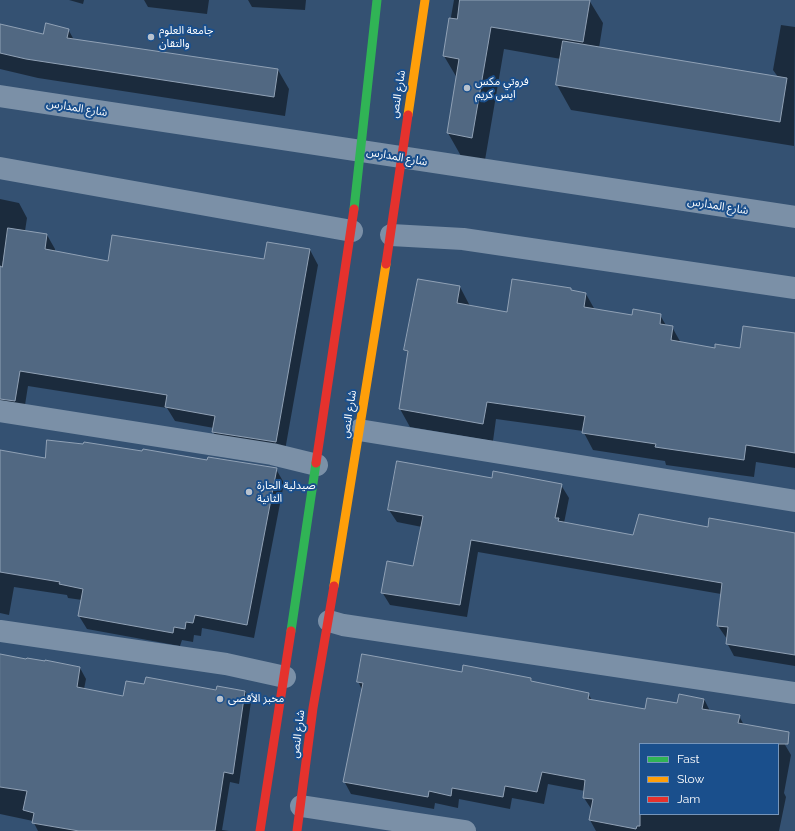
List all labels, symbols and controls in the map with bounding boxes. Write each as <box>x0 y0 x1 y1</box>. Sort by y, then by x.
place label: جامعة العلوم والتقان <box>159 24 213 50</box>
marker: جامعة العلوم والتقان <box>146 32 156 42</box>
street label: شارع النص <box>388 69 408 119</box>
place label: فروتي مكس ايس كريم <box>475 75 529 101</box>
marker: فروتي مكس ايس كريم <box>462 83 472 93</box>
street label: شارع المدارس <box>46 97 108 119</box>
street label: شارع المدارس <box>366 145 428 169</box>
street label: شارع المدارس <box>687 195 749 217</box>
street label: شارع النص <box>339 389 359 439</box>
place label: صيدلية الحارة الثانية <box>257 479 316 505</box>
marker: صيدلية الحارة الثانية <box>244 487 254 497</box>
place label: مخبز الأقصى <box>228 692 284 706</box>
marker: مخبز الأقصى <box>215 694 225 704</box>
street label: شارع النص <box>289 709 307 759</box>
legend <box>639 743 779 815</box>
text: Fast <box>677 752 700 766</box>
text: Slow <box>677 772 704 786</box>
text: Jam <box>677 792 700 806</box>

